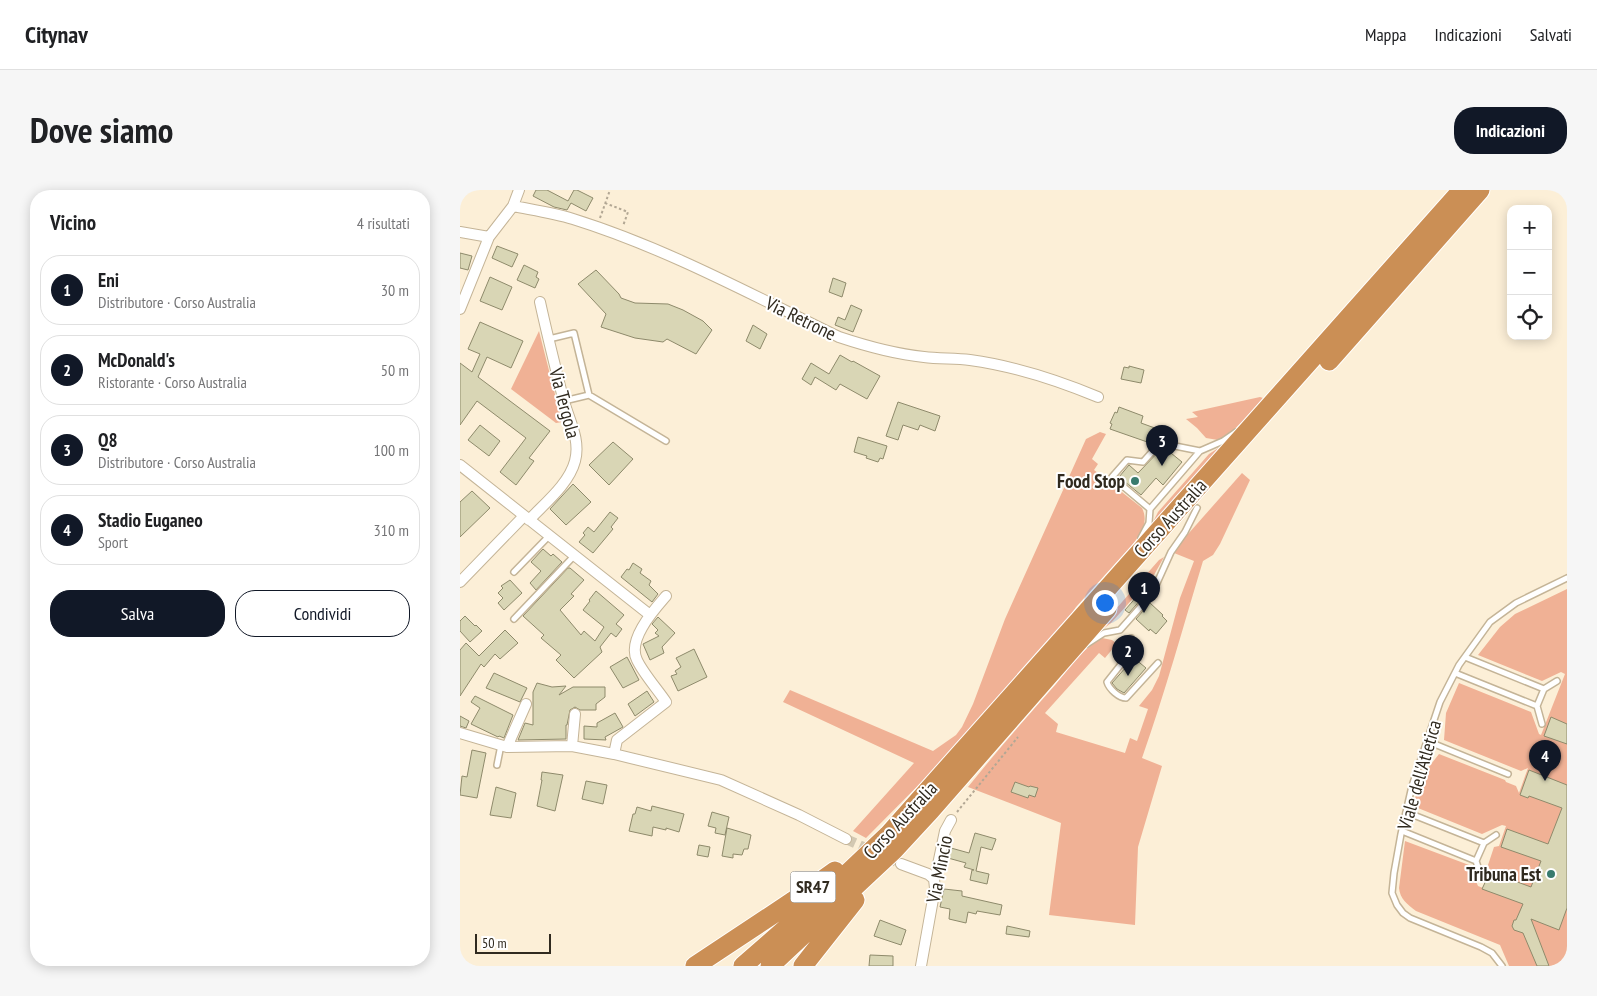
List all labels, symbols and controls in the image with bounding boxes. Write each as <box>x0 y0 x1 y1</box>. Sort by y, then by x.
text: Citynav <box>25 19 88 50</box>
text: Mappa <box>1365 23 1406 46</box>
text: Indicazioni <box>1434 23 1502 46</box>
text: Salvati <box>1530 23 1572 46</box>
text: Dove siamo <box>30 107 173 153</box>
button: Indicazioni <box>1454 107 1567 154</box>
map controls <box>1507 205 1552 340</box>
button: + <box>1507 205 1552 250</box>
text: Vicino <box>50 209 96 236</box>
text: 4 risultati <box>357 213 410 233</box>
button: − <box>1507 250 1552 295</box>
text: Eni <box>98 268 119 292</box>
text: 1 <box>63 280 71 300</box>
text: 30 m <box>381 280 409 300</box>
street label: Via Retrone <box>761 290 840 345</box>
text: Distributore · Corso Australia <box>98 292 256 312</box>
button: locate <box>1507 295 1552 340</box>
text: McDonald's <box>98 348 175 372</box>
text: 2 <box>63 360 71 380</box>
text: 50 m <box>381 360 409 380</box>
street label: Via Tergola <box>544 364 586 441</box>
text: Ristorante · Corso Australia <box>98 372 247 392</box>
pin: 3 <box>1146 425 1178 466</box>
text: Q8 <box>98 428 118 452</box>
text: 3 <box>63 440 71 460</box>
text: 100 m <box>374 440 409 460</box>
text: Distributore · Corso Australia <box>98 452 256 472</box>
place label: Food Stop <box>1057 469 1125 493</box>
street label: Corso Australia <box>1128 474 1212 562</box>
marker: Food Stop <box>1129 475 1141 487</box>
text: Stadio Euganeo <box>98 508 203 532</box>
text: 4 <box>63 520 71 540</box>
text: 310 m <box>374 520 409 540</box>
text: Sport <box>98 532 128 552</box>
pin: 1 <box>1128 572 1160 613</box>
button: Salva <box>50 590 225 637</box>
button: Condividi <box>235 590 410 637</box>
your location <box>1092 590 1118 616</box>
pin: 2 <box>1112 635 1144 676</box>
street label: Viale dell'Atletica <box>1392 717 1446 834</box>
pin: 4 <box>1529 740 1561 781</box>
street label: Corso Australia <box>858 776 942 864</box>
street label: Via Mincio <box>921 833 957 906</box>
place label: Tribuna Est <box>1466 862 1541 886</box>
marker: Tribuna Est <box>1545 868 1557 880</box>
road number: SR47 <box>790 872 836 902</box>
scale bar <box>475 931 551 954</box>
text: 50 m <box>482 934 507 952</box>

